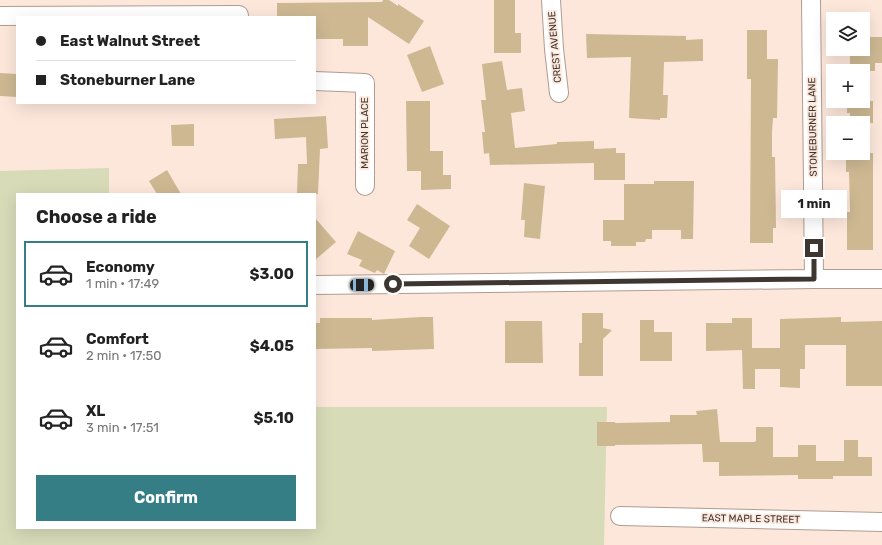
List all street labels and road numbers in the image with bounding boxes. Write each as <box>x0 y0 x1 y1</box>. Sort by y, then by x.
street label: CREST AVENUE <box>546 11 564 83</box>
street label: STONEBURNER LANE <box>806 77 820 177</box>
street label: MARION PLACE <box>359 97 371 169</box>
street label: EAST MAPLE STREET <box>702 512 800 526</box>

